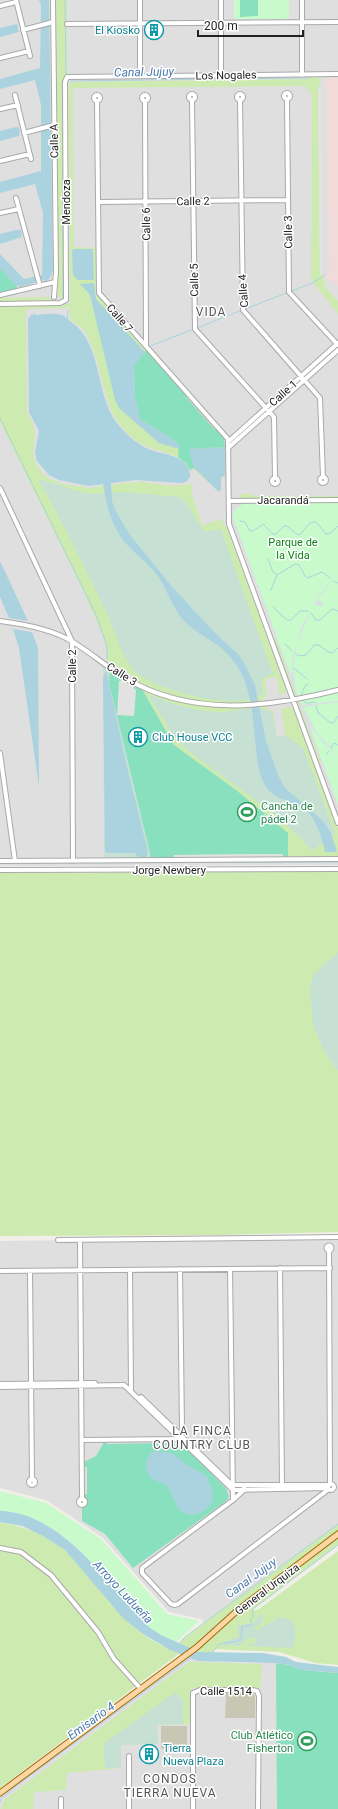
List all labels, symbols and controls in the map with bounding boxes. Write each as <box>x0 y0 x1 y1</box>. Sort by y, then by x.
scale bar <box>198 12 303 38</box>
building icon: El Kiosko <box>143 19 165 41</box>
text: 200 m <box>204 19 238 33</box>
place label: El Kiosko <box>95 24 140 37</box>
water label: Canal Jujuy <box>114 64 175 80</box>
street label: Los Nogales <box>195 68 257 83</box>
street label: Calle A <box>48 123 61 158</box>
street label: Mendoza <box>60 179 73 225</box>
street label: Calle 2 <box>176 195 210 208</box>
street label: Calle 6 <box>140 207 153 241</box>
street label: Calle 3 <box>282 215 295 249</box>
street label: Calle 5 <box>188 263 201 297</box>
street label: Calle 4 <box>236 274 251 308</box>
street label: Calle 7 <box>104 302 135 335</box>
district label: VIDA <box>196 305 226 319</box>
street label: Calle 1 <box>267 377 300 409</box>
street label: Jacarandá <box>257 494 309 507</box>
park label: Parque de la Vida <box>268 536 318 562</box>
street label: Calle 2 <box>66 649 79 683</box>
street label: Calle 3 <box>104 660 139 689</box>
building icon: Club House VCC <box>127 726 149 748</box>
place label: Club House VCC <box>152 731 232 744</box>
place label: Cancha de pádel 2 <box>261 800 313 826</box>
sports icon: Cancha de pádel 2 <box>236 801 258 823</box>
street label: Jorge Newbery <box>132 864 207 877</box>
district label: LA FINCA COUNTRY CLUB <box>153 1424 251 1452</box>
water label: Canal Jujuy <box>223 1554 280 1601</box>
water label: Arroyo Ludueña <box>89 1557 156 1626</box>
street label: General Urquiza <box>233 1561 302 1618</box>
street label: Calle 1514 <box>200 1685 252 1698</box>
water label: Emisario 4 <box>65 1699 118 1743</box>
place label: Club Atlético Fisherton <box>231 1729 293 1755</box>
sports icon: Club Atlético Fisherton <box>296 1730 318 1752</box>
place label: Tierra Nueva Plaza <box>163 1742 224 1768</box>
building icon: Tierra Nueva Plaza <box>138 1743 160 1765</box>
district label: CONDOS TIERRA NUEVA <box>123 1772 217 1800</box>

